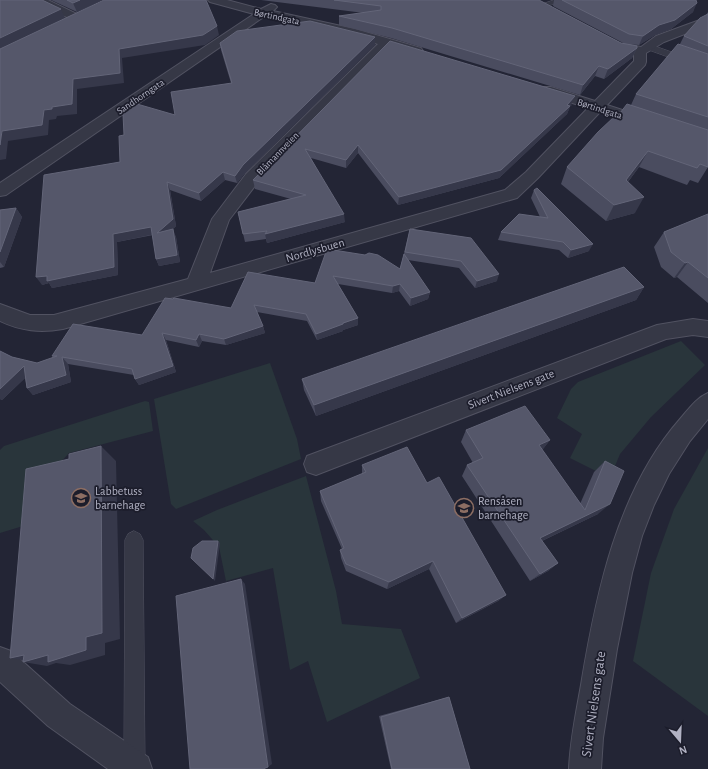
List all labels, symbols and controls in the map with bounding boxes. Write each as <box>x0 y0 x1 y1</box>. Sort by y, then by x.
street label: Børtindgata <box>253 7 301 27</box>
street label: Sandhorngata <box>115 77 166 116</box>
street label: Børtindgata <box>576 97 624 121</box>
street label: Blåmannveien <box>255 130 301 177</box>
street label: Nordlysbuen <box>284 236 346 265</box>
street label: Sivert Nielsens gate <box>466 367 556 411</box>
place label: Labbetuss barnehage <box>95 485 145 511</box>
school or university icon: Labbetuss barnehage <box>70 487 92 509</box>
place label: Rensåsen barnehage <box>478 495 528 521</box>
school or university icon: Rensåsen barnehage <box>453 497 475 519</box>
street label: Sivert Nielsens gate <box>580 650 608 758</box>
north arrow <box>660 721 700 761</box>
text: N <box>678 744 689 756</box>

